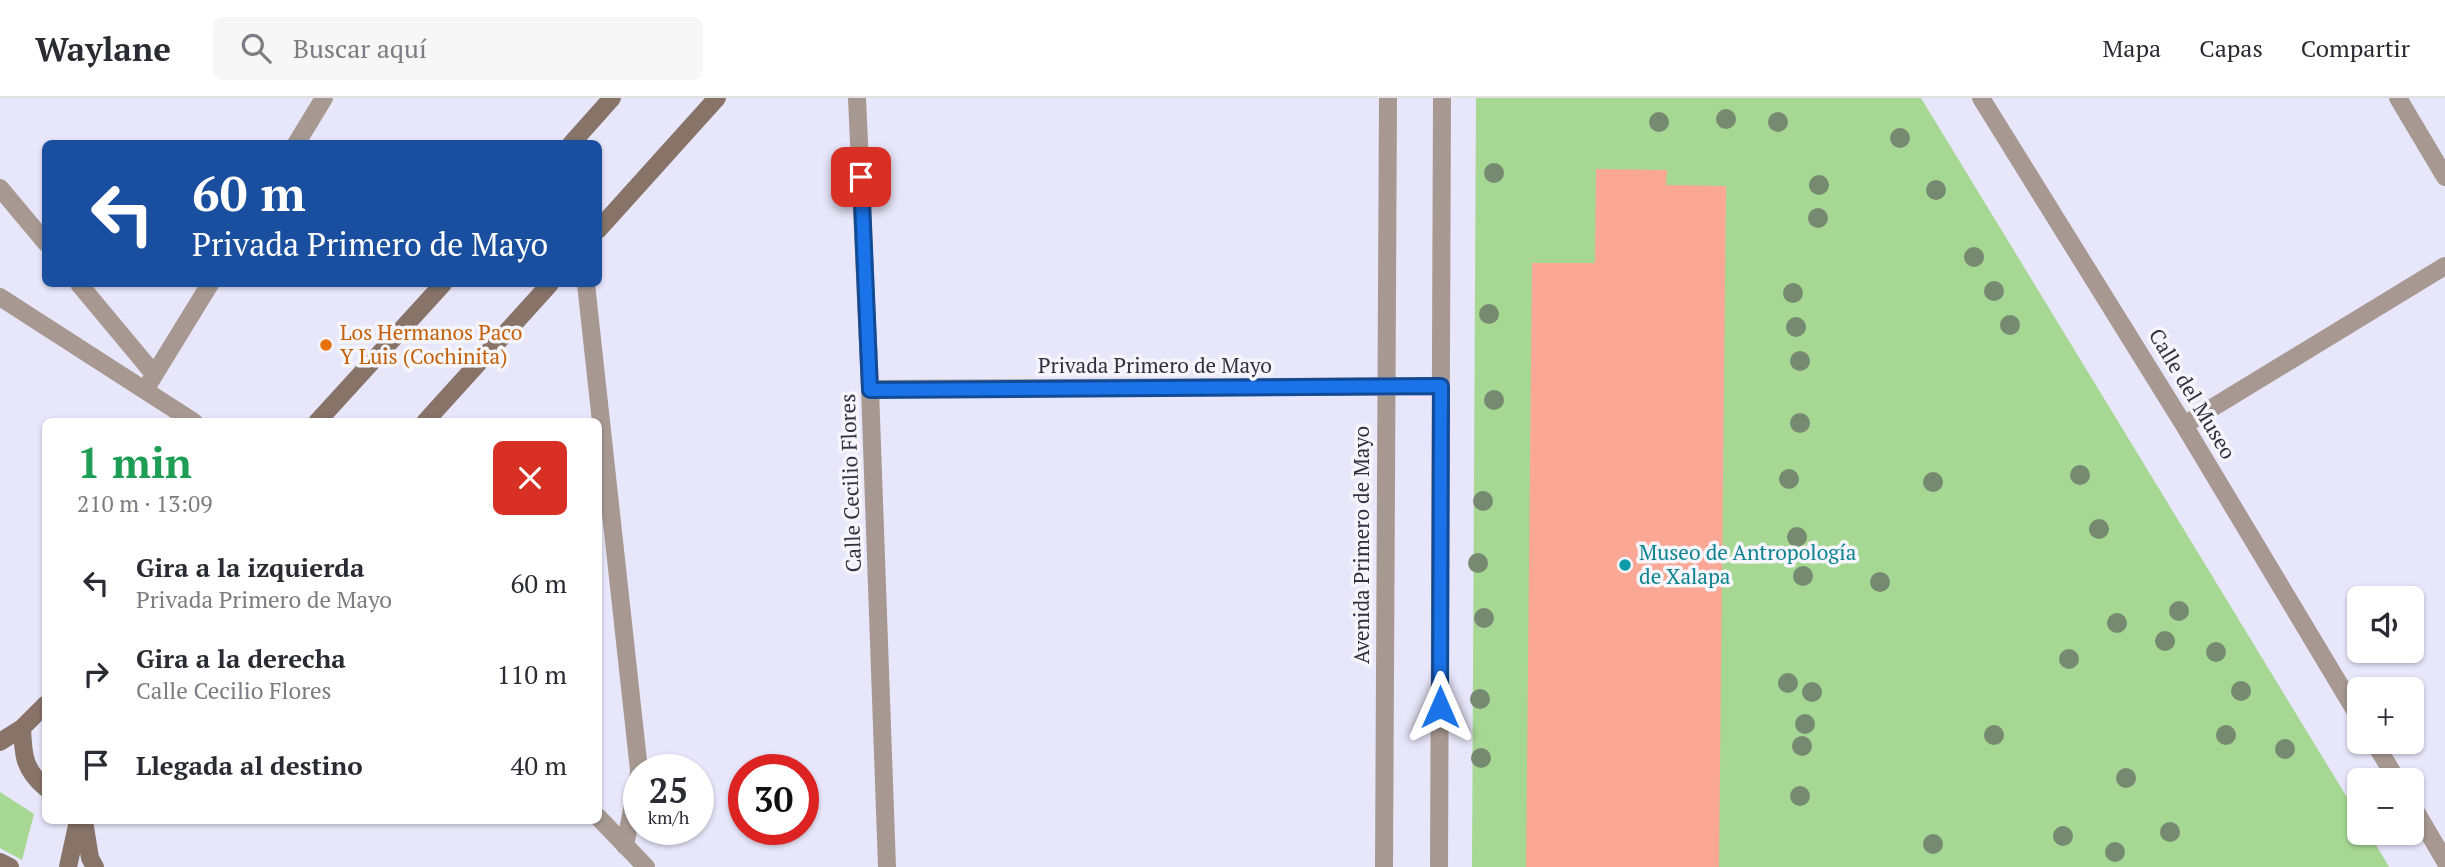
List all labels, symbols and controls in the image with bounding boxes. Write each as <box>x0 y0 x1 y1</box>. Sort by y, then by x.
search box <box>213 17 703 80</box>
text: Waylane <box>35 27 171 70</box>
icon: search <box>237 29 275 67</box>
text: Buscar aquí <box>293 31 427 65</box>
text: Mapa <box>2103 32 2161 64</box>
text: Capas <box>2199 32 2263 64</box>
text: Compartir <box>2301 32 2410 64</box>
pin <box>831 147 891 207</box>
icon: arrive <box>842 158 880 196</box>
text: 60 m <box>192 160 306 225</box>
icon: left <box>77 168 168 259</box>
text: Privada Primero de Mayo <box>192 223 548 265</box>
place label: Los Hermanos Paco Y Luis (Cochinita) <box>340 318 522 370</box>
street label: Calle del Museo <box>2143 323 2243 464</box>
marker: Los Hermanos Paco Y Luis (Cochinita) <box>318 337 334 353</box>
street label: Privada Primero de Mayo <box>1038 351 1272 379</box>
street label: Calle Cecilio Flores <box>833 393 867 573</box>
street label: Avenida Primero de Mayo <box>1347 426 1375 664</box>
text: 1 min <box>77 434 192 490</box>
button: close <box>493 441 567 515</box>
text: 210 m · 13:09 <box>77 488 212 519</box>
place label: Museo de Antropología de Xalapa <box>1639 538 1857 590</box>
text: Gira a la izquierda <box>136 550 364 584</box>
marker: Museo de Antropología de Xalapa <box>1617 557 1633 573</box>
icon: left <box>77 564 115 602</box>
text: 60 m <box>511 566 567 600</box>
text: Privada Primero de Mayo <box>136 584 392 615</box>
map controls <box>2347 586 2424 845</box>
button: sound <box>2347 586 2424 663</box>
text: Gira a la derecha <box>136 641 346 675</box>
icon: right <box>77 655 115 693</box>
text: 110 m <box>497 657 567 691</box>
position arrow <box>1403 670 1477 744</box>
text: Calle Cecilio Flores <box>136 675 332 706</box>
button: + <box>2347 677 2424 754</box>
icon: arrive <box>77 746 115 784</box>
text: Llegada al destino <box>136 748 363 782</box>
text: 40 m <box>511 748 567 782</box>
speed limit sign: 30 <box>728 754 819 845</box>
text: 25 <box>649 767 688 813</box>
button: − <box>2347 768 2424 845</box>
text: km/h <box>648 805 689 829</box>

